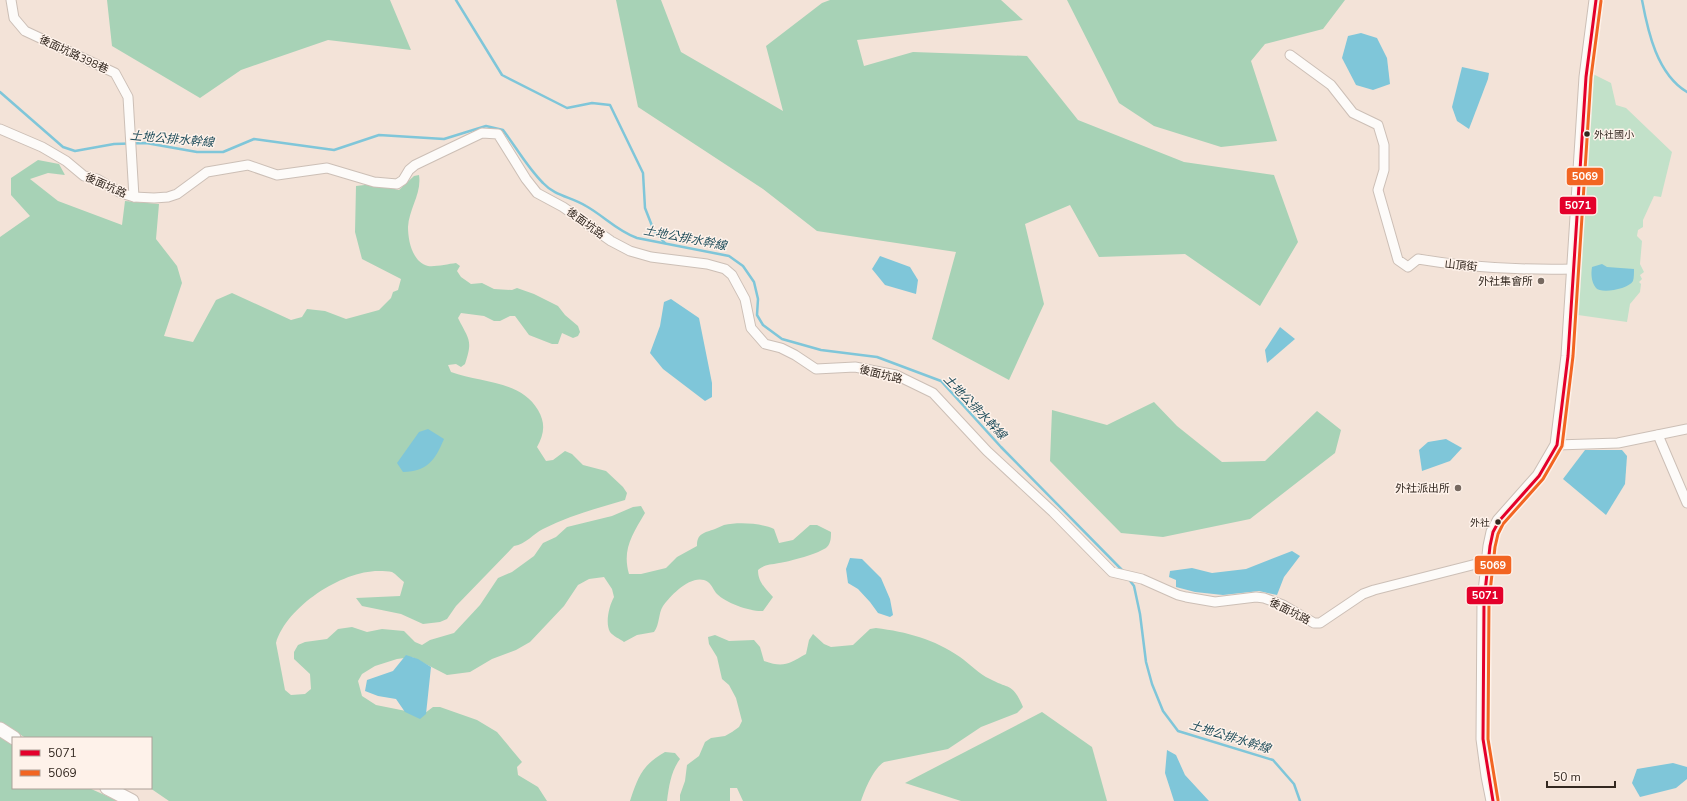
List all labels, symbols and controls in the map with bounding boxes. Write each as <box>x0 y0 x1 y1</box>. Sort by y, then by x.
street label: 後面坑路398巷 <box>37 32 111 77</box>
water label: 土地公排水幹線 <box>129 127 217 151</box>
place label: 外社國小 <box>1594 128 1634 142</box>
marker: 外社國小 <box>1582 129 1592 139</box>
line badge: 5069 <box>1566 167 1604 186</box>
text: 5069 <box>1572 169 1599 184</box>
street label: 後面坑路 <box>83 170 129 201</box>
line badge: 5071 <box>1559 196 1597 215</box>
text: 5071 <box>1565 198 1591 213</box>
street label: 後面坑路 <box>563 204 608 242</box>
water label: 土地公排水幹線 <box>642 222 730 254</box>
street label: 山頂街 <box>1444 256 1478 275</box>
place label: 外社集會所 <box>1478 274 1533 289</box>
marker: 外社集會所 <box>1536 276 1546 286</box>
street label: 後面坑路 <box>858 362 904 387</box>
water label: 土地公排水幹線 <box>940 371 1011 444</box>
place label: 外社派出所 <box>1395 481 1450 496</box>
marker: 外社派出所 <box>1453 483 1463 493</box>
place label: 外社 <box>1470 516 1490 530</box>
marker: 外社 <box>1493 517 1503 527</box>
line badge: 5069 <box>1474 555 1512 575</box>
text: 5069 <box>1480 558 1507 573</box>
line badge: 5071 <box>1466 586 1504 605</box>
text: 5071 <box>1472 588 1498 603</box>
street label: 後面坑路 <box>1267 595 1313 628</box>
water label: 土地公排水幹線 <box>1187 717 1274 758</box>
legend <box>12 737 152 789</box>
text: 5071 <box>48 745 77 761</box>
scale bar <box>1547 763 1615 789</box>
text: 5069 <box>48 765 77 781</box>
text: 50 m <box>1553 769 1581 785</box>

